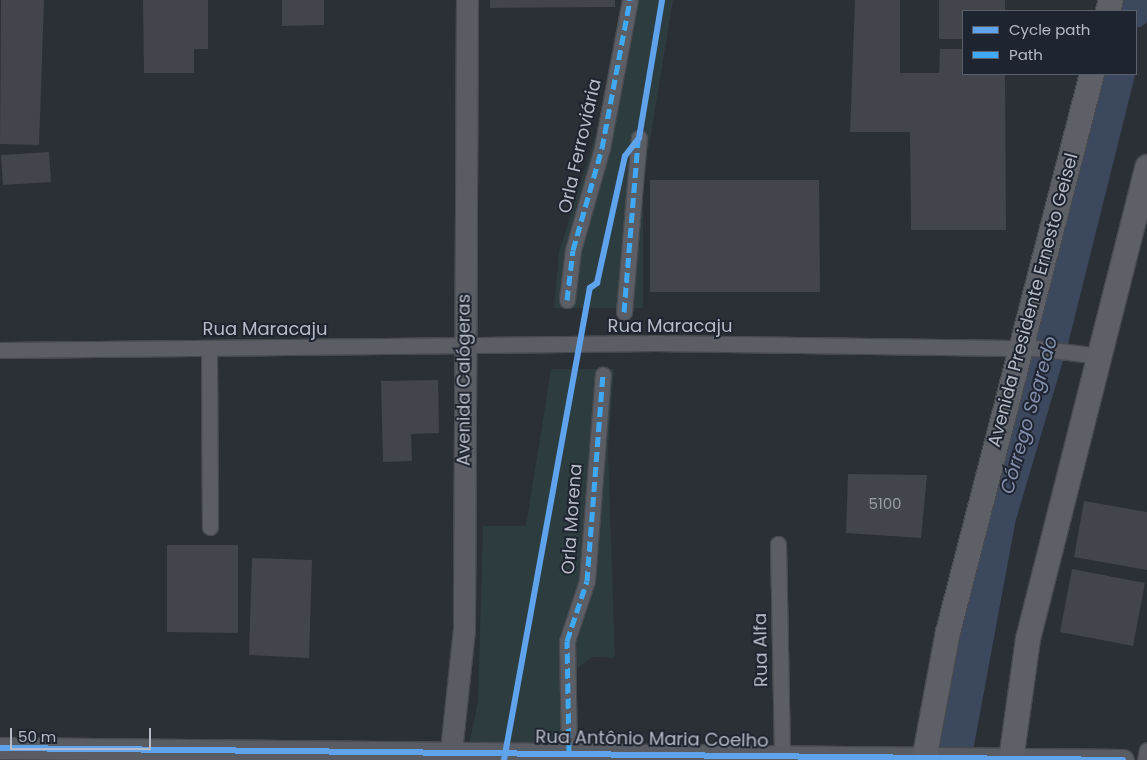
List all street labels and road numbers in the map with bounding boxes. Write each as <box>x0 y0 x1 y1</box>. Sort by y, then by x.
street label: Orla Ferroviária <box>554 77 606 215</box>
street label: Avenida Presidente Ernesto Geisel <box>983 151 1083 449</box>
street label: Avenida Calógeras <box>453 294 475 466</box>
street label: Rua Maracaju <box>607 315 733 337</box>
street label: Rua Maracaju <box>202 318 328 340</box>
street label: Orla Morena <box>557 463 587 575</box>
street label: Rua Alfa <box>750 613 772 687</box>
street label: Rua Antônio Maria Coelho <box>535 726 769 752</box>

